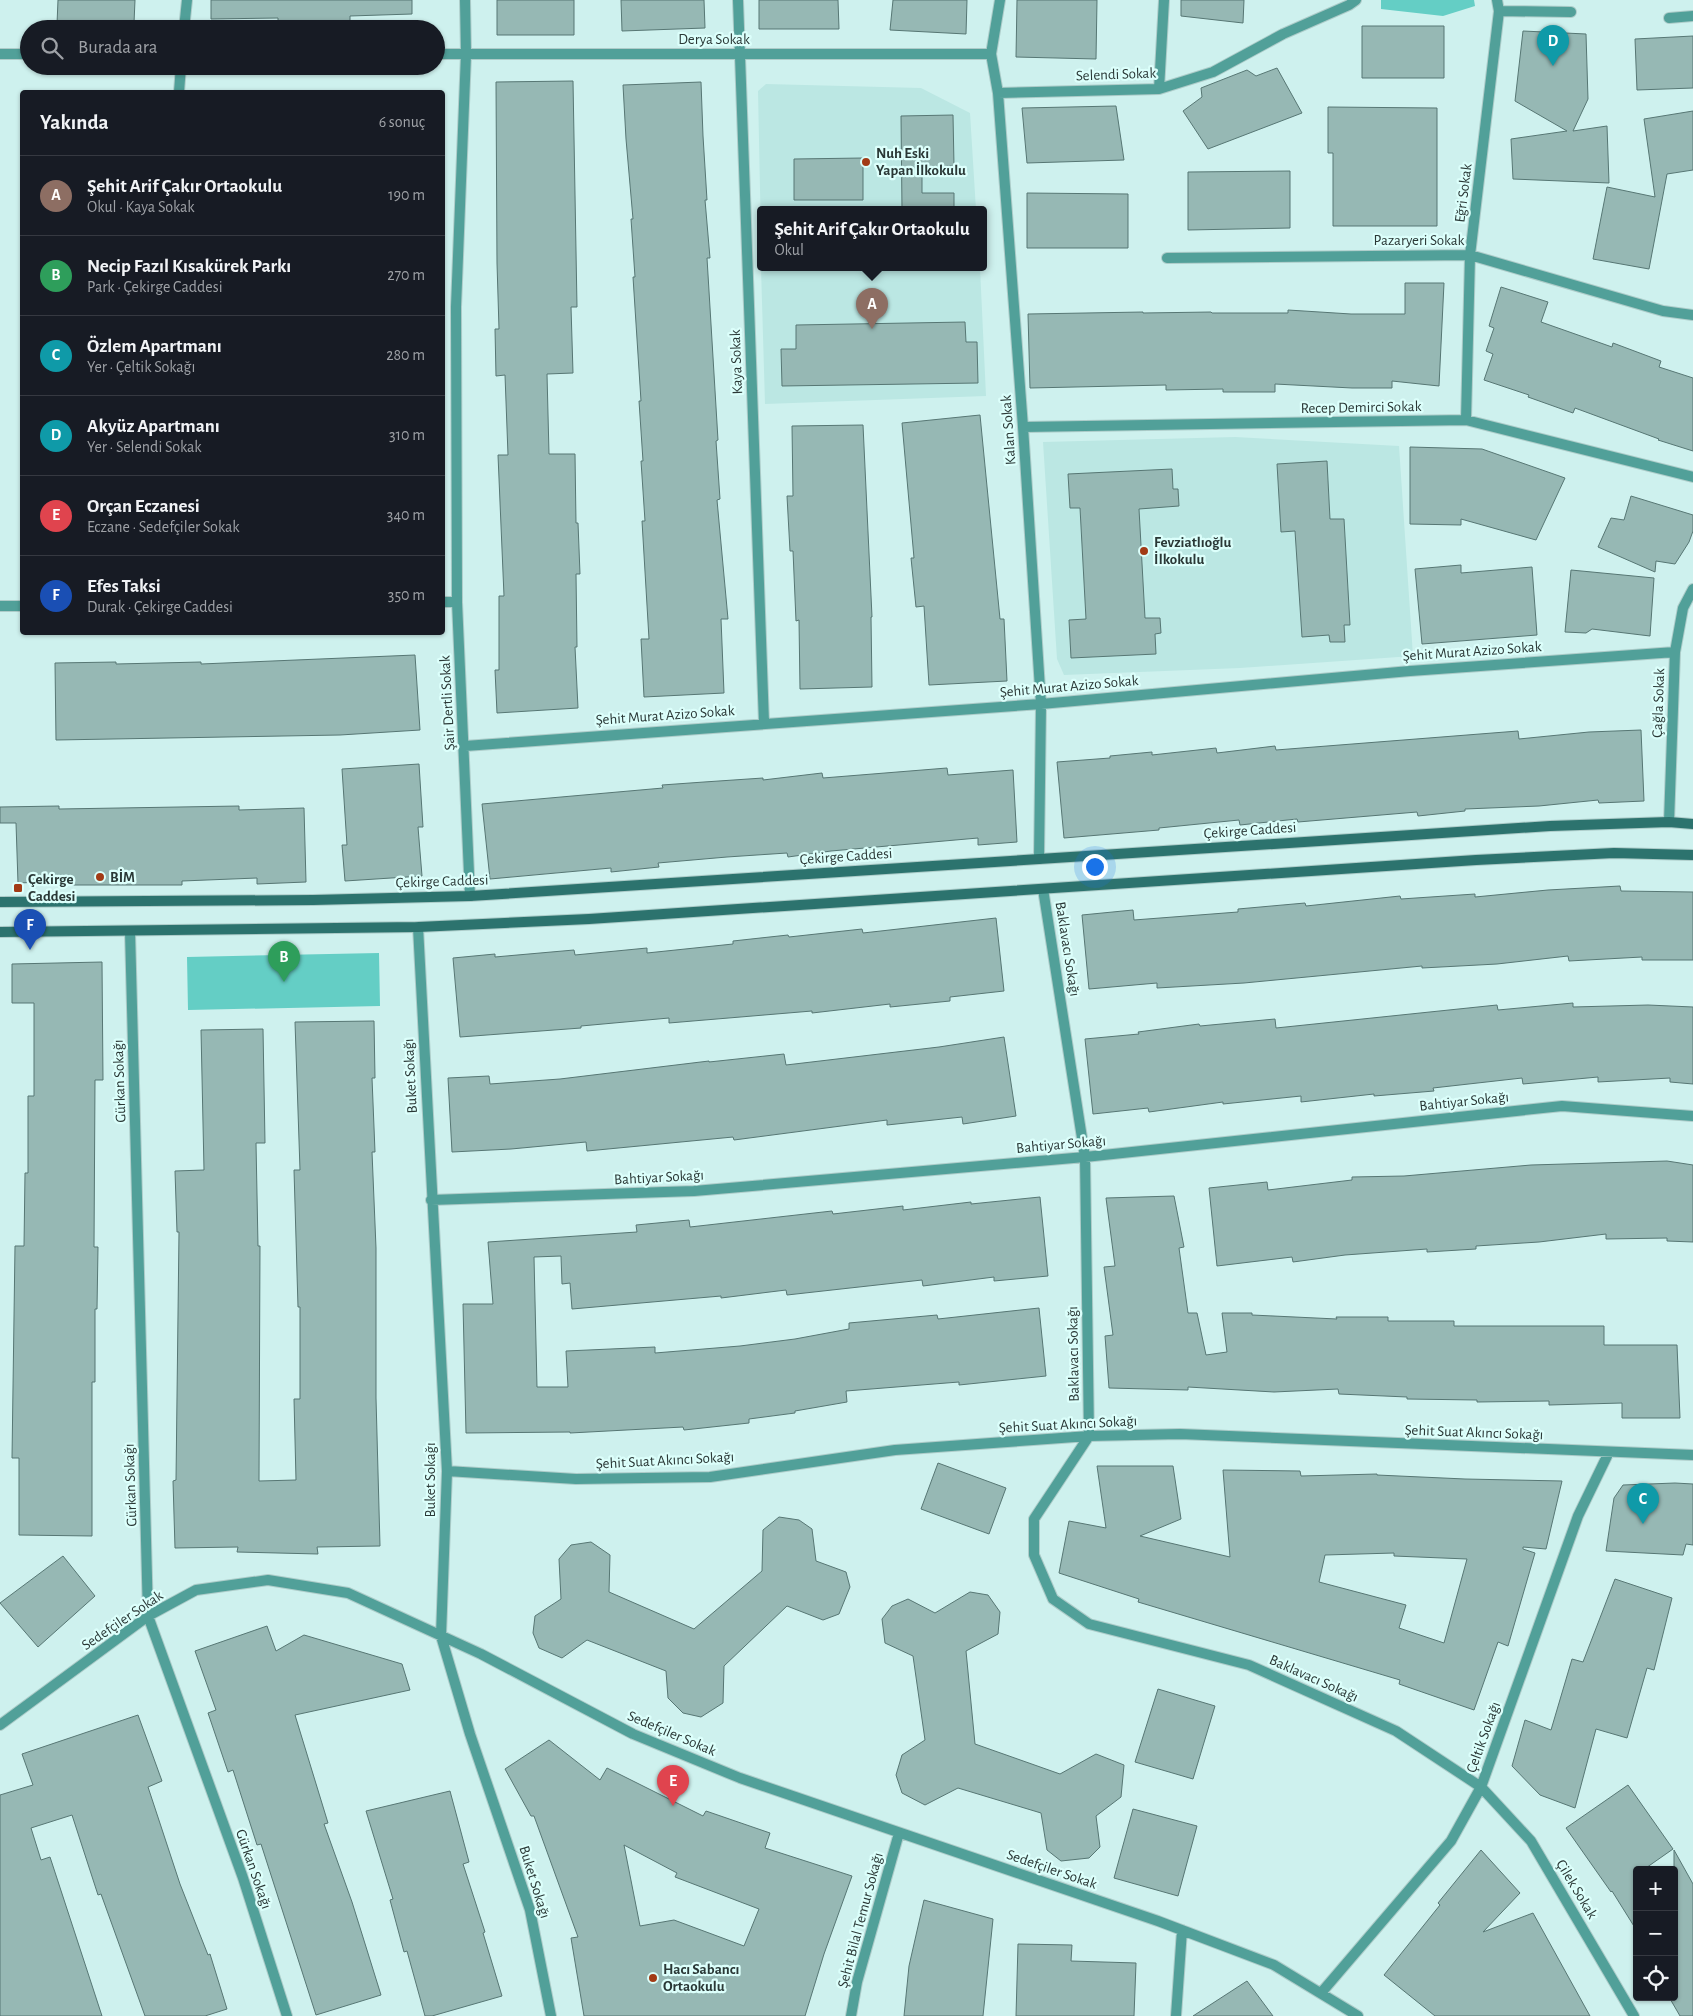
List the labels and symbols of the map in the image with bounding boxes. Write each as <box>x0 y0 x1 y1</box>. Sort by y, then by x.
pin: D <box>1537 25 1569 66</box>
street label: Derya Sokak <box>678 32 750 47</box>
street label: Selendi Sokak <box>1076 66 1157 83</box>
place label: Nuh Eski Yapan İlkokulu <box>876 146 966 178</box>
marker: Nuh Eski Yapan İlkokulu <box>860 156 872 168</box>
street label: Eğri Sokak <box>1452 163 1475 223</box>
street label: Pazaryeri Sokak <box>1374 233 1465 248</box>
pin: A <box>856 288 888 329</box>
street label: Kaya Sokak <box>728 329 745 395</box>
street label: Kalan Sokak <box>999 394 1018 465</box>
street label: Recep Demirci Sokak <box>1300 399 1422 416</box>
place label: Fevziatlıoğlu İlkokulu <box>1154 535 1231 567</box>
marker: Fevziatlıoğlu İlkokulu <box>1138 545 1150 557</box>
street label: Şehit Murat Azizo Sokak <box>1402 639 1542 664</box>
street label: Şair Dertli Sokak <box>438 655 457 751</box>
street label: Çağla Sokak <box>1650 668 1667 738</box>
street label: Şehit Murat Azizo Sokak <box>999 673 1139 700</box>
street label: Şehit Murat Azizo Sokak <box>595 703 735 728</box>
street label: Çekirge Caddesi <box>1203 820 1297 841</box>
street label: Çekirge Caddesi <box>799 846 893 867</box>
your location <box>1082 854 1108 880</box>
place label: BİM <box>110 869 135 885</box>
marker: BİM <box>94 871 106 883</box>
place label: Çekirge Caddesi <box>28 872 76 904</box>
street label: Çekirge Caddesi <box>395 872 489 891</box>
marker: Çekirge Caddesi <box>12 882 24 894</box>
street label: Baklavacı Sokağı <box>1053 901 1082 998</box>
pin: F <box>14 909 46 950</box>
pin: B <box>268 941 300 982</box>
street label: Buket Sokağı <box>401 1038 420 1114</box>
street label: Gürkan Sokağı <box>111 1039 128 1123</box>
street label: Bahtiyar Sokağı <box>1419 1089 1510 1114</box>
street label: Bahtiyar Sokağı <box>1016 1133 1107 1156</box>
street label: Bahtiyar Sokağı <box>614 1168 704 1187</box>
street label: Baklavacı Sokağı <box>1065 1306 1082 1402</box>
street label: Şehit Suat Akıncı Sokağı <box>998 1413 1138 1436</box>
street label: Şehit Suat Akıncı Sokağı <box>1404 1423 1544 1442</box>
street label: Buket Sokağı <box>423 1442 438 1518</box>
street label: Gürkan Sokağı <box>122 1443 139 1527</box>
street label: Şehit Suat Akıncı Sokağı <box>595 1449 735 1472</box>
pin: C <box>1627 1483 1659 1524</box>
street label: Sedefçiler Sokak <box>79 1588 166 1653</box>
street label: Baklavacı Sokağı <box>1267 1652 1361 1705</box>
street label: Çeltik Sokağı <box>1464 1700 1503 1775</box>
street label: Sedefçiler Sokak <box>625 1708 718 1759</box>
pin: E <box>657 1765 689 1806</box>
street label: Gürkan Sokağı <box>233 1827 274 1911</box>
street label: Buket Sokağı <box>516 1844 553 1920</box>
street label: Sedefçiler Sokak <box>1005 1847 1099 1892</box>
street label: Şehit Bilal Temur Sokağı <box>835 1851 886 1989</box>
street label: Çilek Sokak <box>1553 1857 1600 1921</box>
place label: Hacı Sabancı Ortaokulu <box>663 1962 739 1994</box>
marker: Hacı Sabancı Ortaokulu <box>647 1972 659 1984</box>

